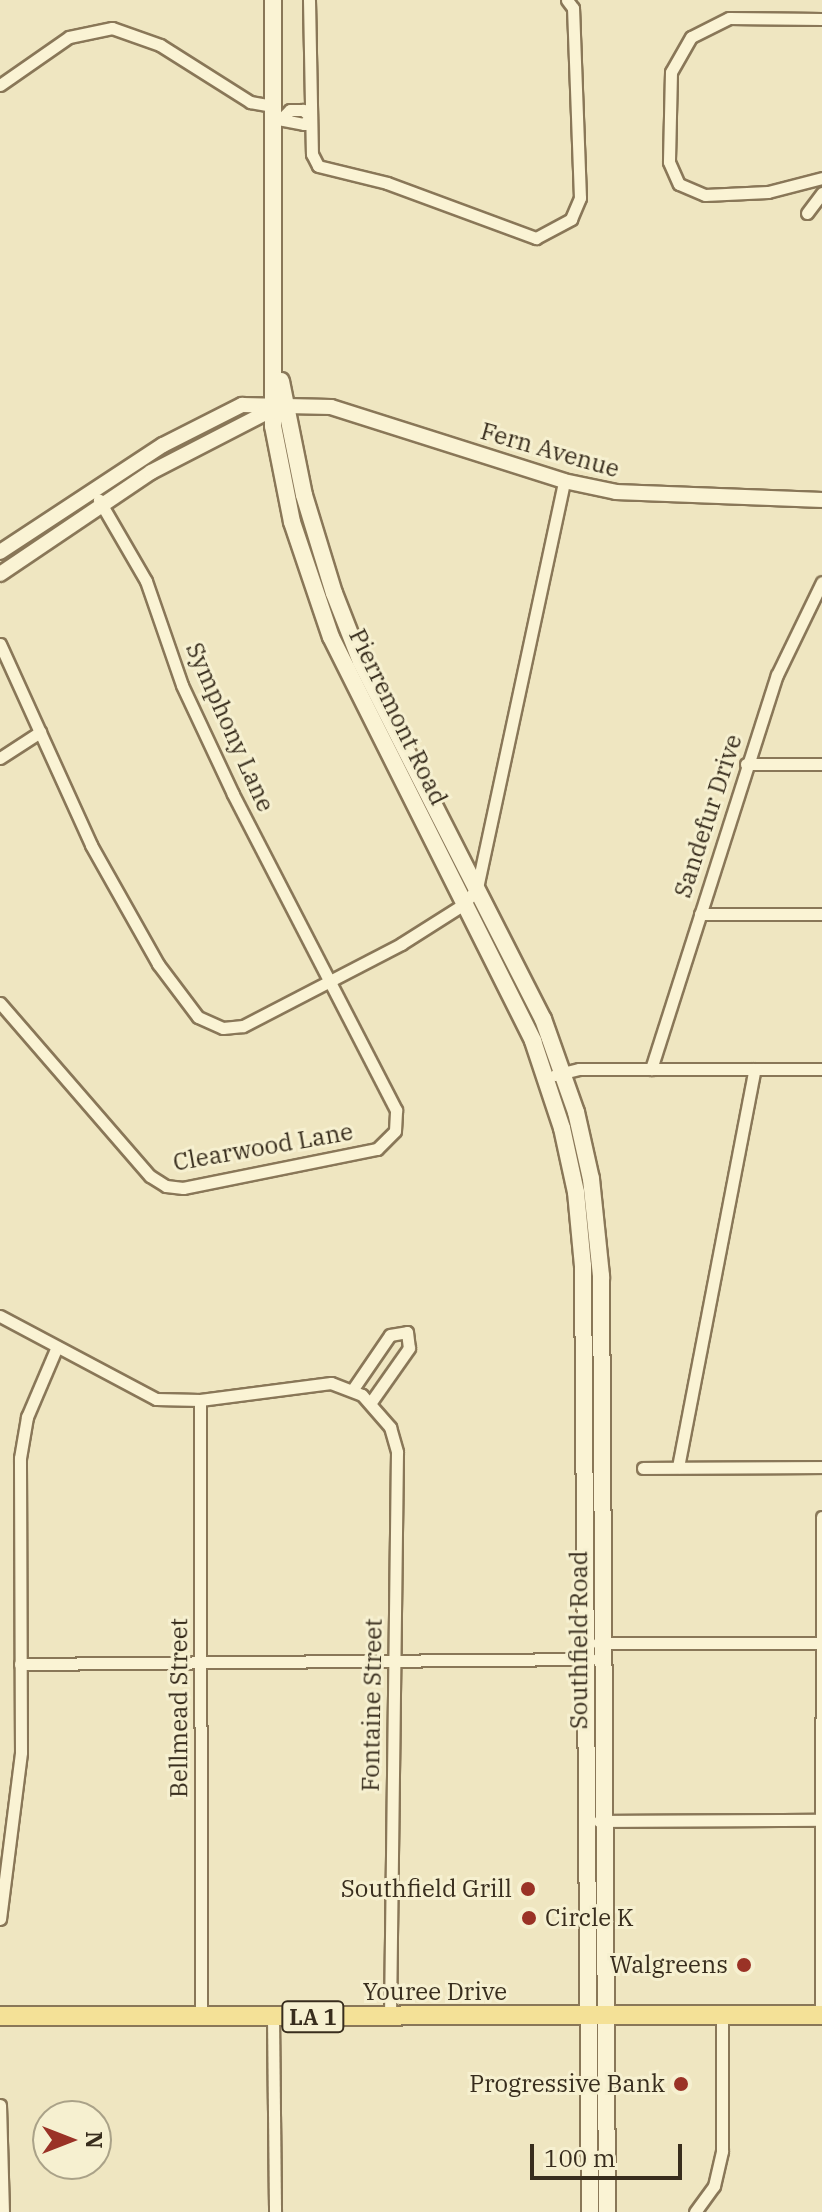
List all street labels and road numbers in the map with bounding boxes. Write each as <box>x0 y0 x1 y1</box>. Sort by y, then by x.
street label: Fern Avenue <box>477 416 623 484</box>
street label: Pierremont Road <box>343 624 453 810</box>
street label: Symphony Lane <box>180 638 280 816</box>
street label: Sandefur Drive <box>668 731 748 901</box>
street label: Clearwood Lane <box>171 1117 355 1177</box>
street label: Southfield Road <box>565 1551 593 1729</box>
street label: Bellmead Street <box>165 1618 193 1798</box>
street label: Fontaine Street <box>356 1618 388 1792</box>
street label: Youree Drive <box>363 1978 507 2006</box>
road number: LA 1 <box>281 1999 345 2035</box>

